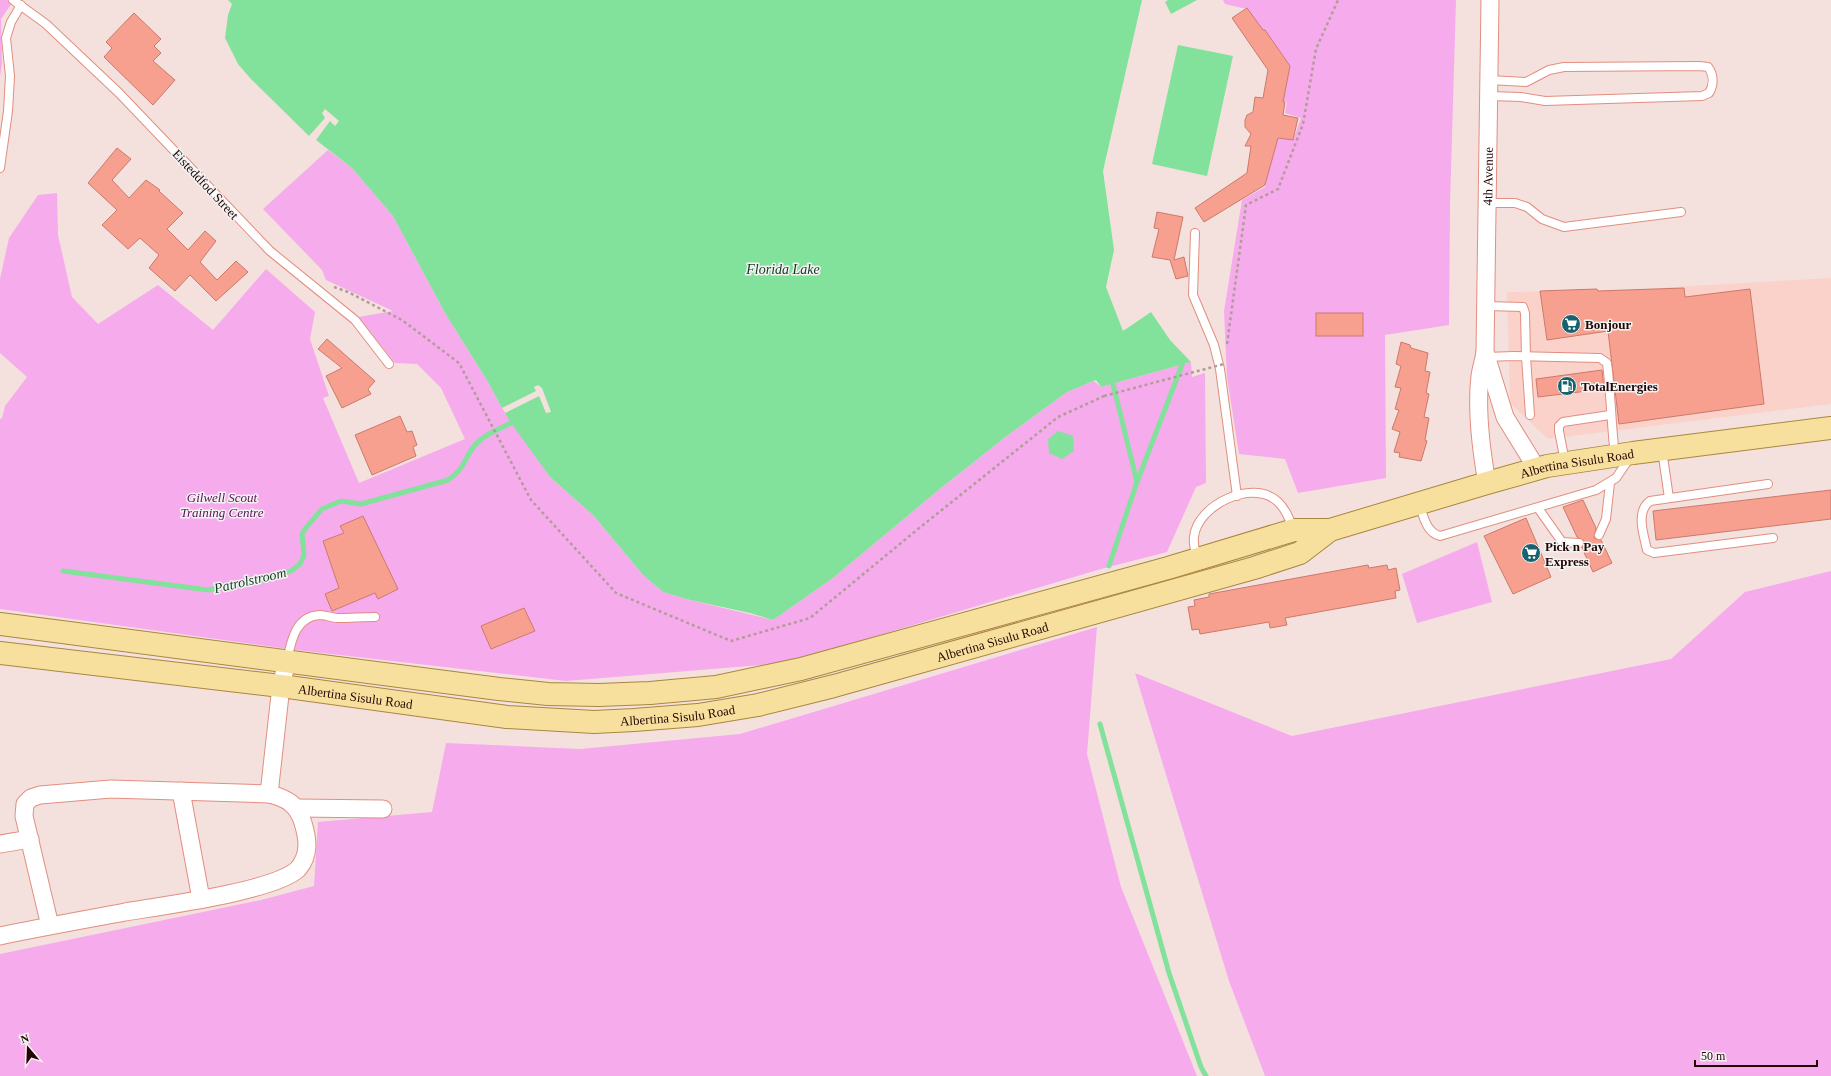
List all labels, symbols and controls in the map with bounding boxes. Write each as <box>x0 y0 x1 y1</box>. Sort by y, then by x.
street label: Eisteddfod Street <box>169 146 242 223</box>
street label: 4th Avenue <box>1480 146 1496 206</box>
water label: Florida Lake <box>745 262 820 277</box>
supermarket icon: Bonjour <box>1560 313 1582 335</box>
place label: Bonjour <box>1585 317 1631 332</box>
fuel station icon: TotalEnergies <box>1556 375 1578 397</box>
place label: TotalEnergies <box>1581 379 1658 394</box>
street label: Albertina Sisulu Road <box>1518 446 1635 481</box>
park label: Gilwell Scout Training Centre <box>181 490 264 520</box>
place label: Pick n Pay Express <box>1545 539 1605 569</box>
supermarket icon: Pick n Pay Express <box>1520 542 1542 564</box>
water label: Patrolstroom <box>212 565 288 596</box>
street label: Albertina Sisulu Road <box>935 619 1051 665</box>
street label: Albertina Sisulu Road <box>297 681 414 712</box>
street label: Albertina Sisulu Road <box>620 702 737 729</box>
north arrow <box>8 1028 48 1068</box>
text: N <box>19 1032 31 1046</box>
scale bar <box>1695 1042 1817 1068</box>
text: 50 m <box>1701 1049 1726 1063</box>

